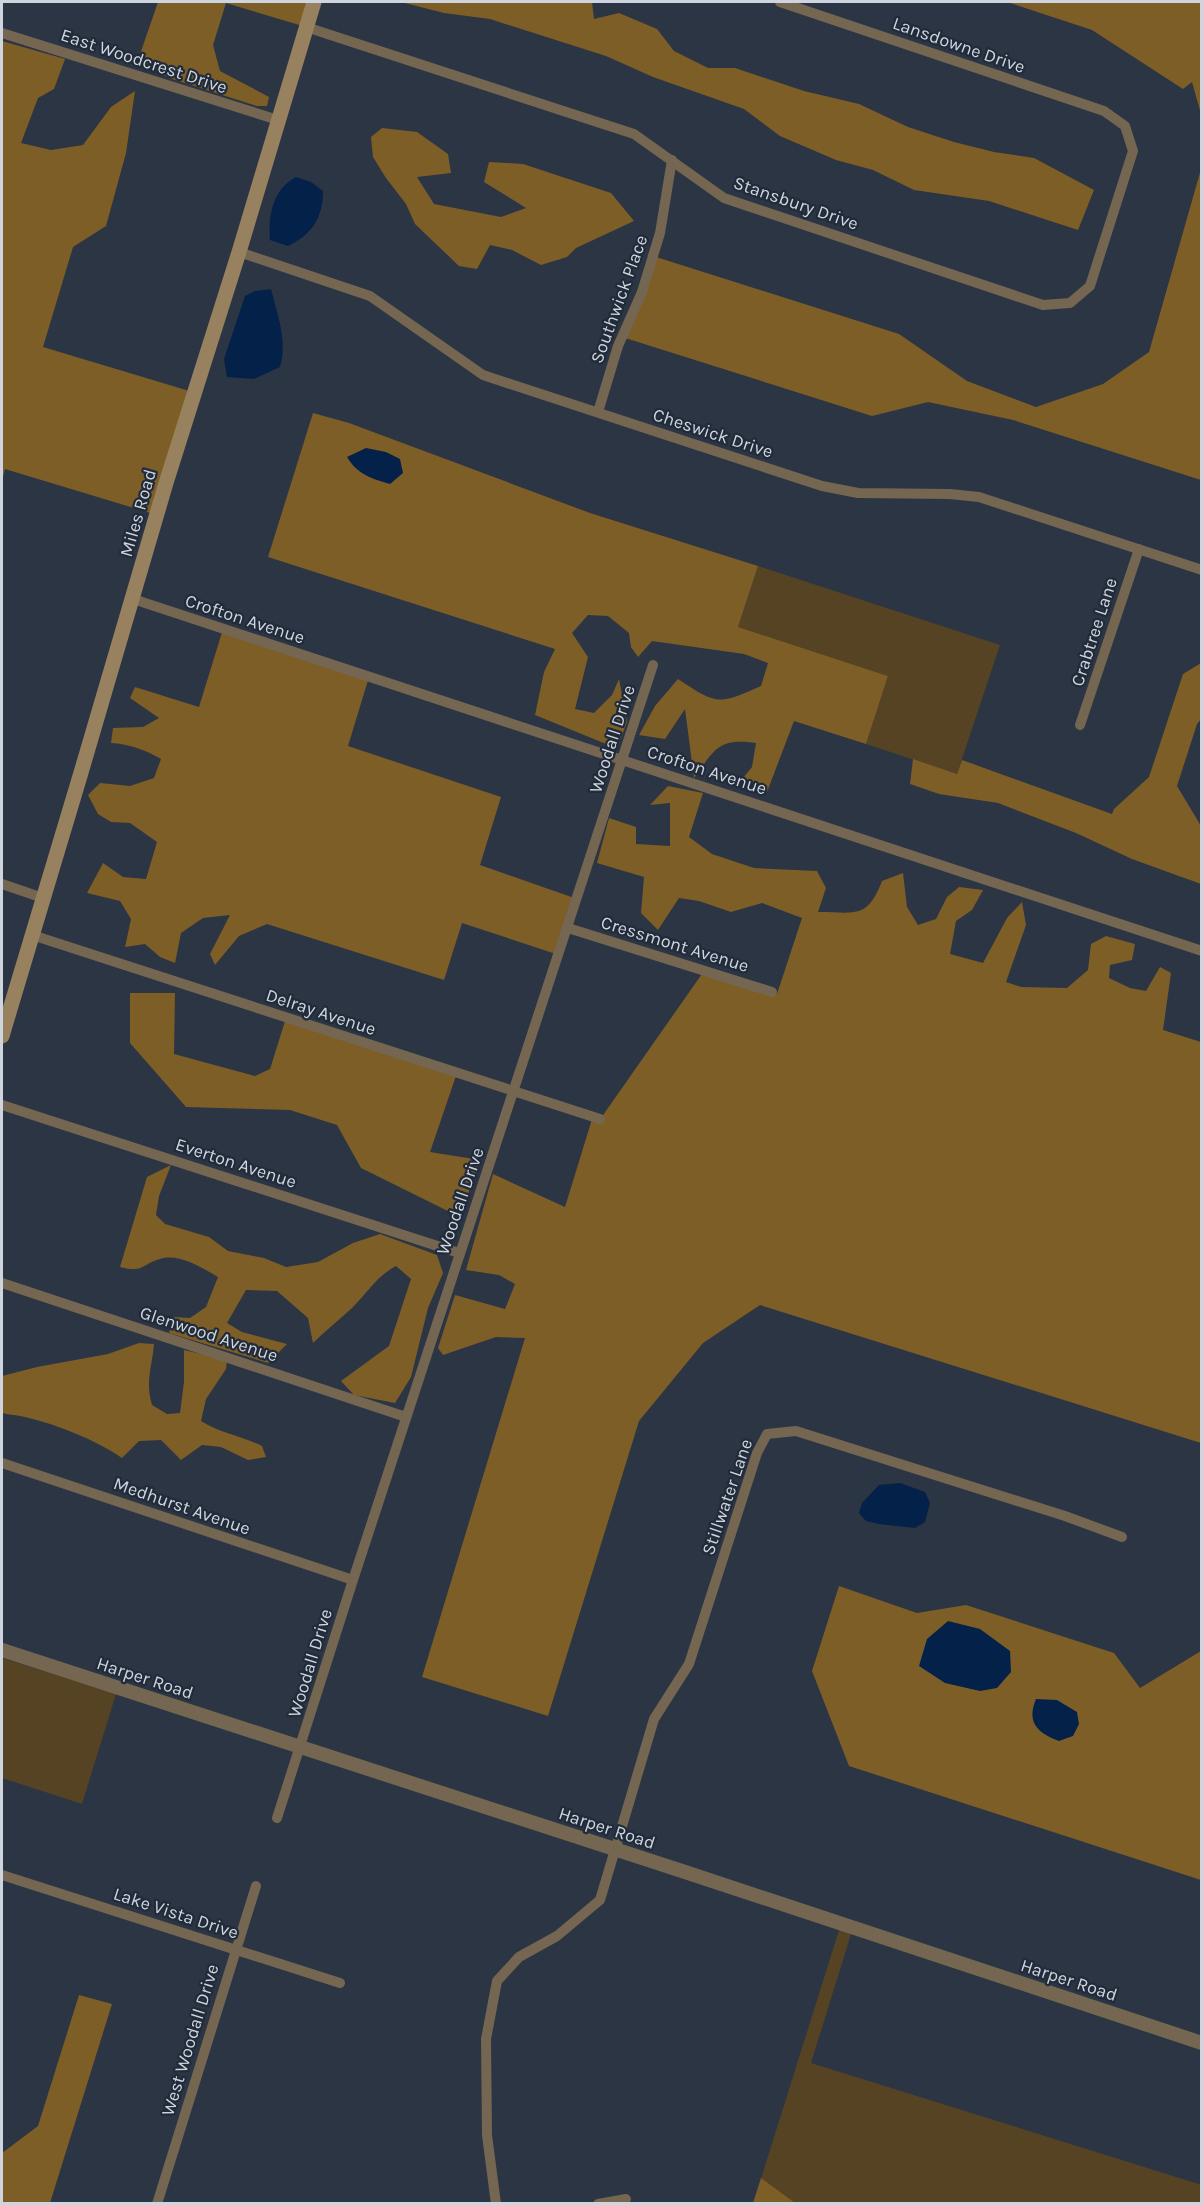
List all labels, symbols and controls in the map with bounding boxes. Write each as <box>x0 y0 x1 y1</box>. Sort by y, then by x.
street label: Lansdowne Drive <box>890 12 1028 78</box>
street label: East Woodcrest Drive <box>58 24 230 98</box>
street label: Stansbury Drive <box>731 171 861 235</box>
street label: Southwick Place <box>586 232 652 366</box>
street label: Cheswick Drive <box>650 403 776 463</box>
street label: Miles Road <box>115 467 161 559</box>
street label: Crabtree Lane <box>1066 575 1122 689</box>
street label: Crofton Avenue <box>182 589 308 649</box>
street label: Woodall Drive <box>584 682 640 796</box>
street label: Crofton Avenue <box>644 740 770 800</box>
street label: Cressmont Avenue <box>598 911 752 977</box>
street label: Delray Avenue <box>263 984 379 1040</box>
street label: Everton Avenue <box>173 1133 299 1193</box>
street label: Woodall Drive <box>431 1144 489 1258</box>
street label: Glenwood Avenue <box>137 1301 281 1367</box>
street label: Stillwater Lane <box>697 1436 757 1558</box>
street label: Medhurst Avenue <box>111 1472 253 1540</box>
street label: Woodall Drive <box>283 1606 337 1720</box>
street label: Harper Road <box>94 1652 196 1704</box>
street label: Harper Road <box>556 1802 658 1854</box>
street label: Lake Vista Drive <box>111 1882 241 1944</box>
street label: Harper Road <box>1018 1954 1120 2006</box>
street label: West Woodall Drive <box>156 1962 224 2118</box>

